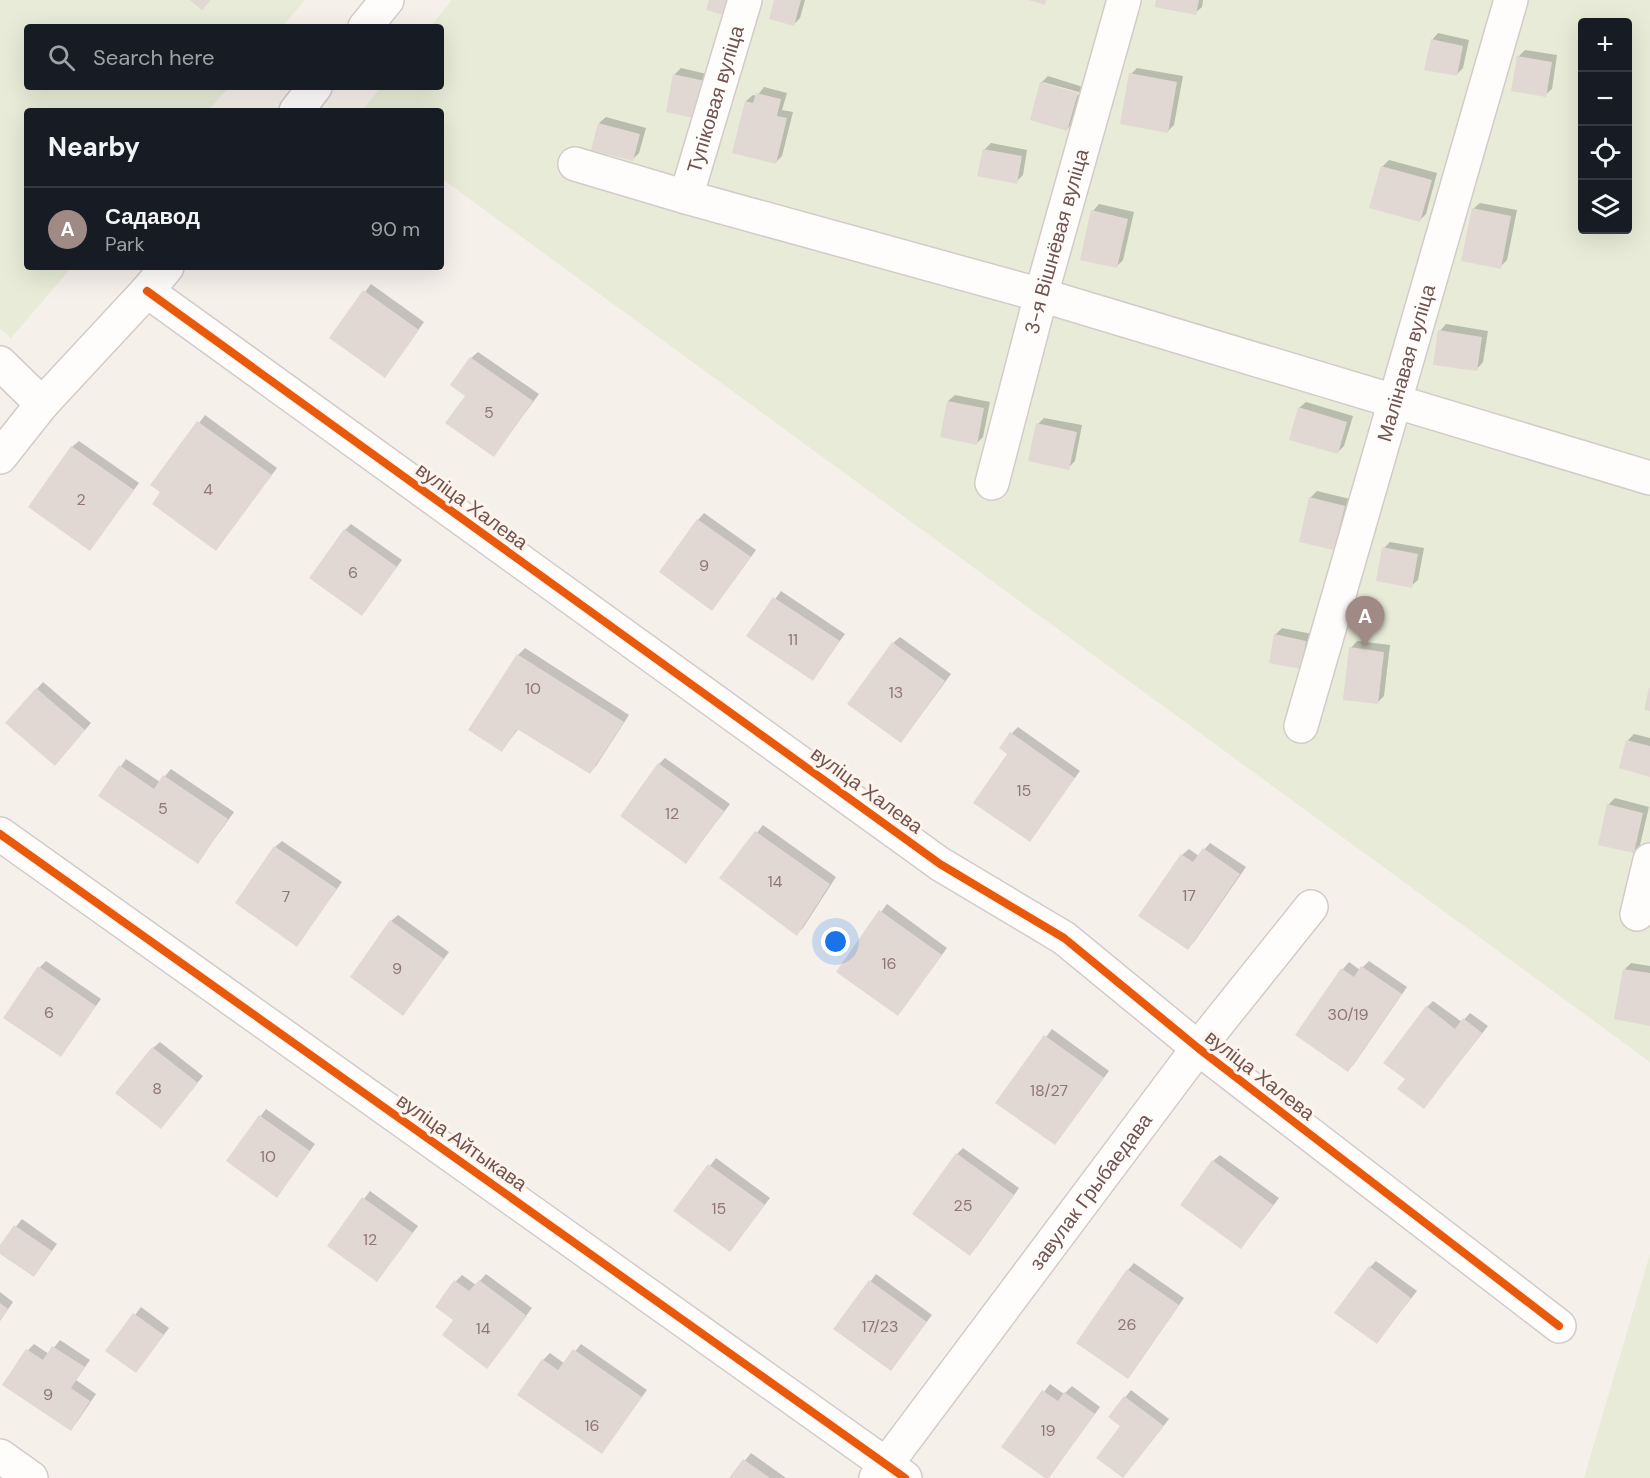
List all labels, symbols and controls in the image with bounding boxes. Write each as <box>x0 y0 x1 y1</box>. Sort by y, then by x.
map controls <box>1578 18 1632 234</box>
button: + <box>1578 18 1632 72</box>
street label: Тупіковая вуліца <box>681 22 750 176</box>
search box <box>24 24 444 90</box>
icon: search <box>45 41 78 74</box>
text: Search here <box>93 43 214 72</box>
button: − <box>1578 72 1632 126</box>
button: locate <box>1578 126 1632 180</box>
text: Nearby <box>48 130 140 164</box>
street label: 3-я Вішнёвая вуліца <box>1018 145 1095 337</box>
button: layers <box>1578 180 1632 234</box>
text: Садавод <box>105 202 200 231</box>
text: A <box>60 216 75 242</box>
text: 90 m <box>371 216 420 242</box>
text: Park <box>105 231 145 257</box>
street label: Малінавая вуліца <box>1371 280 1441 445</box>
house number: 5 <box>484 402 494 423</box>
street label: вуліца Халева <box>411 457 534 556</box>
house number: 4 <box>203 479 213 500</box>
house number: 2 <box>76 489 86 510</box>
house number: 9 <box>699 555 709 576</box>
house number: 6 <box>348 562 358 583</box>
pin: A <box>1346 596 1384 646</box>
house number: 11 <box>788 629 798 650</box>
house number: 10 <box>525 678 541 699</box>
house number: 13 <box>889 682 903 703</box>
street label: вуліца Халева <box>806 741 929 840</box>
house number: 15 <box>1017 780 1031 801</box>
house number: 5 <box>158 798 168 819</box>
house number: 12 <box>665 803 679 824</box>
house number: 14 <box>768 871 783 892</box>
house number: 17 <box>1182 885 1196 906</box>
house number: 7 <box>282 886 290 907</box>
your location <box>821 927 850 956</box>
house number: 16 <box>881 953 897 974</box>
house number: 9 <box>392 958 402 979</box>
house number: 6 <box>44 1002 54 1023</box>
house number: 30/19 <box>1327 1004 1369 1025</box>
street label: вуліца Халева <box>1200 1024 1321 1127</box>
house number: 8 <box>152 1078 162 1099</box>
house number: 18/27 <box>1030 1080 1068 1101</box>
street label: вуліца Айтыкава <box>392 1087 533 1197</box>
street label: завулак Грыбаедава <box>1023 1107 1158 1275</box>
house number: 10 <box>260 1146 276 1167</box>
house number: 25 <box>954 1195 972 1216</box>
house number: 15 <box>712 1198 726 1219</box>
house number: 12 <box>363 1229 377 1250</box>
house number: 26 <box>1117 1314 1137 1335</box>
house number: 17/23 <box>861 1316 899 1337</box>
house number: 14 <box>476 1318 491 1339</box>
house number: 9 <box>43 1384 53 1405</box>
house number: 16 <box>584 1415 600 1436</box>
house number: 19 <box>1040 1420 1056 1441</box>

